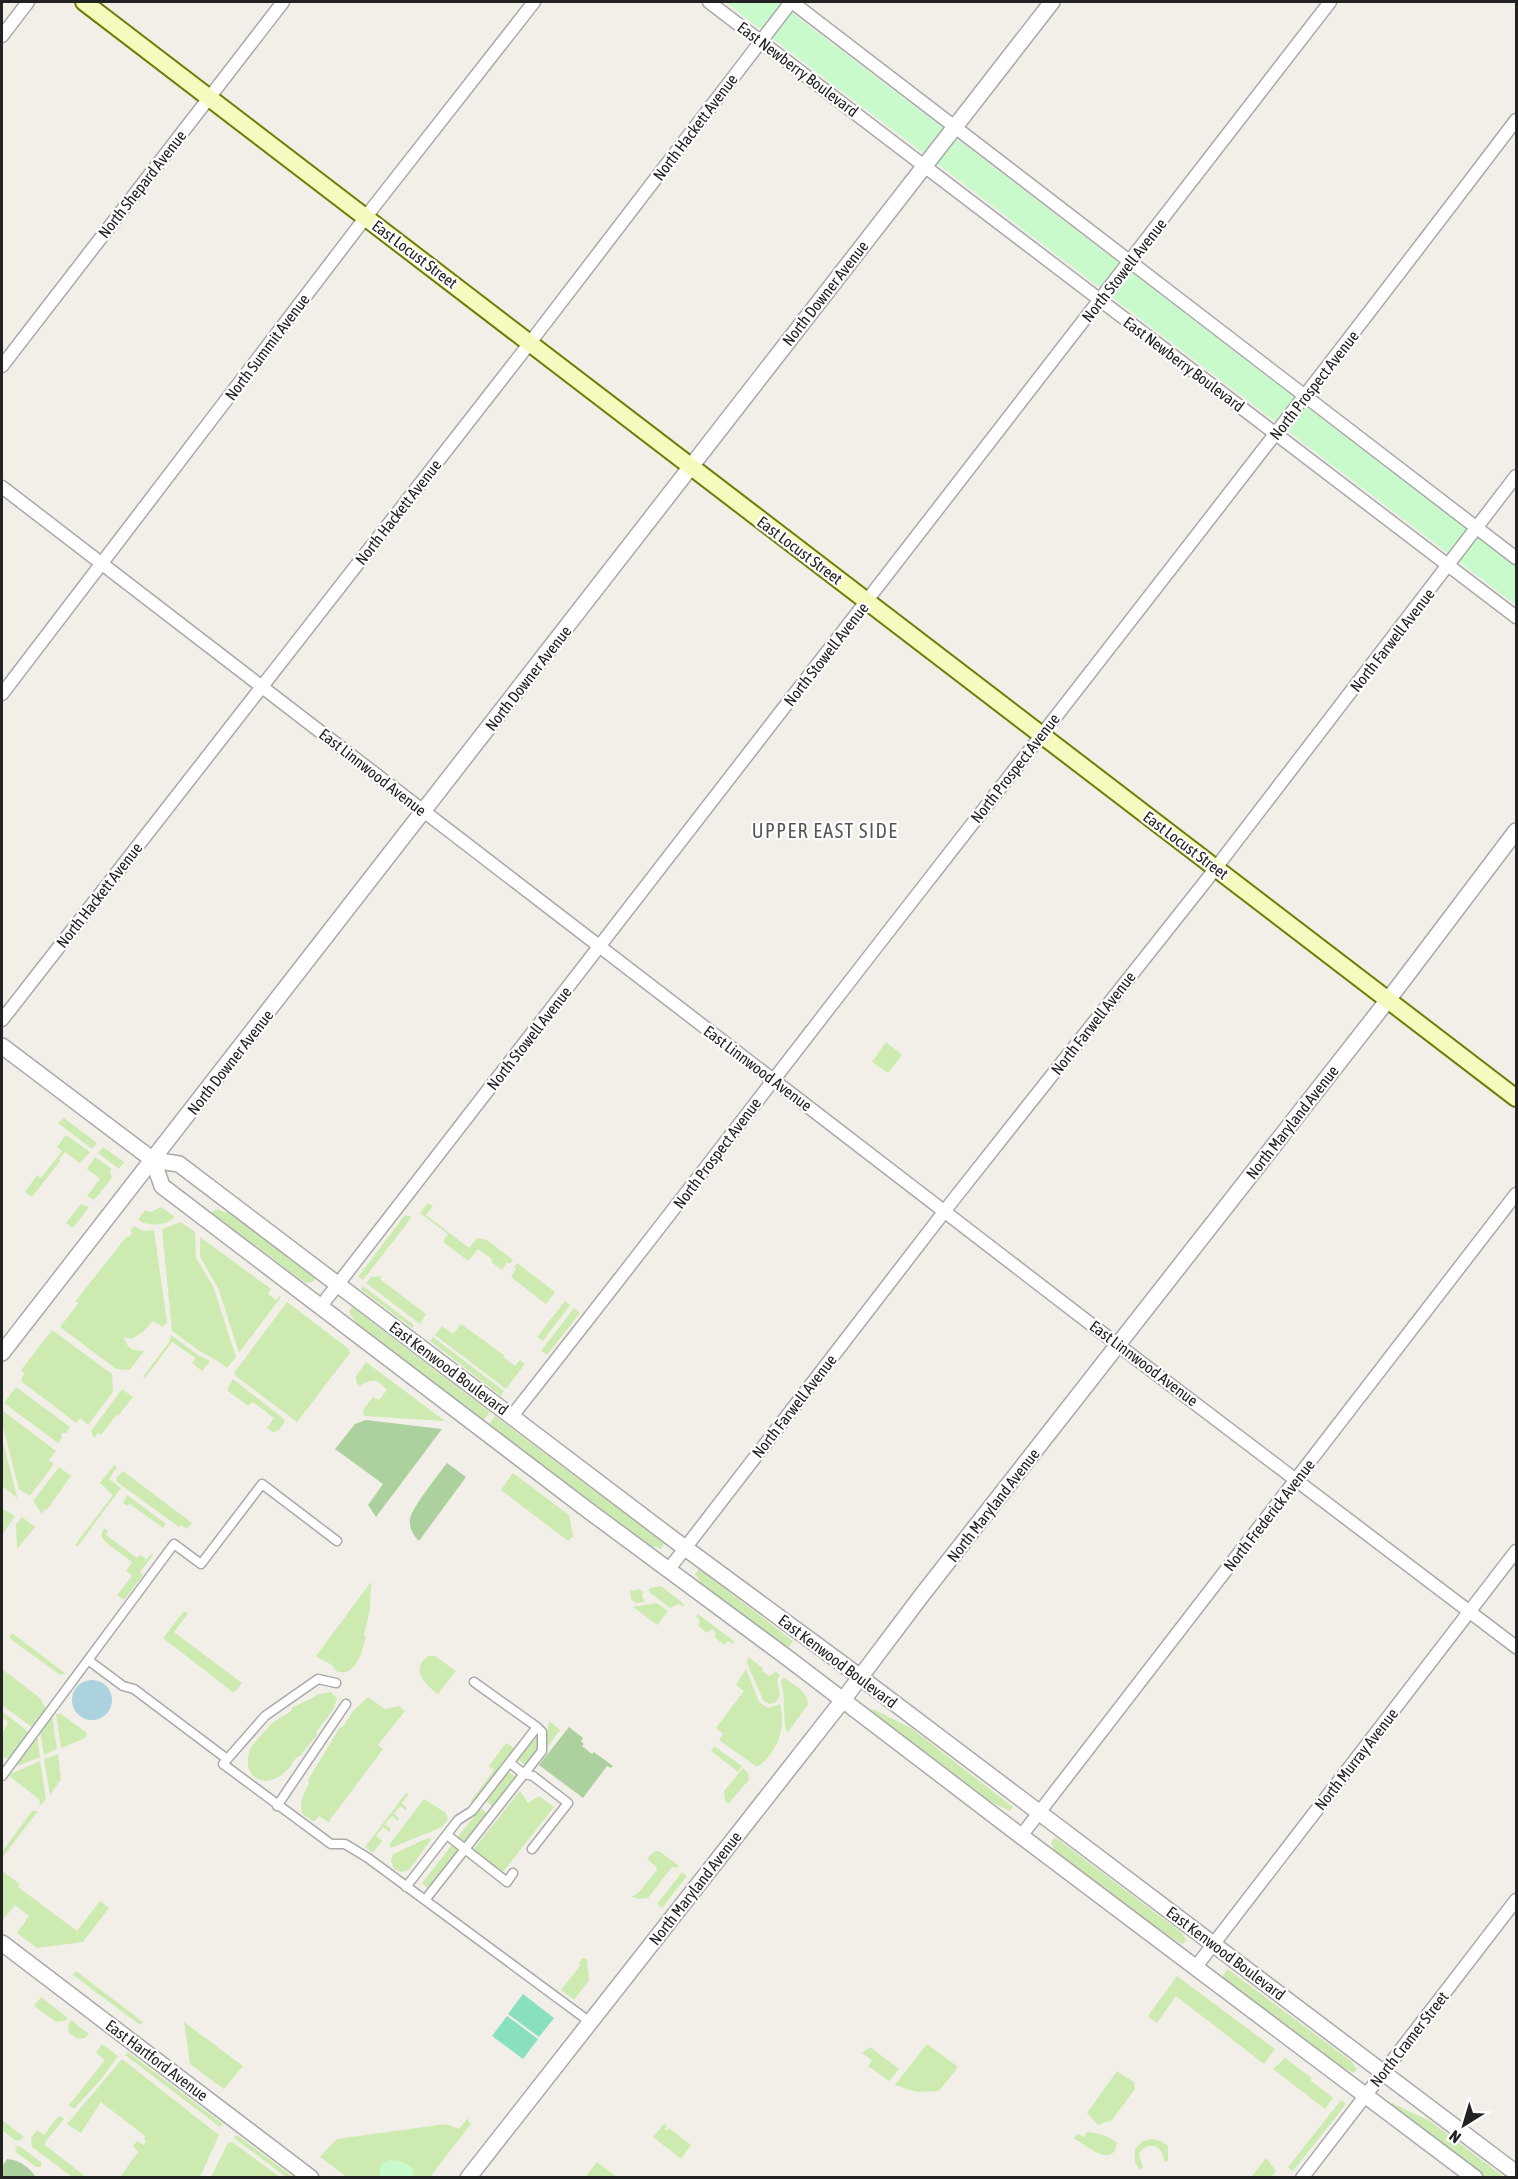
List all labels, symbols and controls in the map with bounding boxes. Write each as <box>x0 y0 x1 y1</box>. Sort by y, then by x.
street label: East Newberry Boulevard <box>734 18 862 121</box>
street label: North Hackett Avenue <box>649 70 741 184</box>
street label: North Shepard Avenue <box>94 127 190 242</box>
street label: North Stowell Avenue <box>1078 215 1170 325</box>
street label: East Locust Street <box>369 216 461 292</box>
street label: North Downer Avenue <box>778 237 872 349</box>
street label: North Summit Avenue <box>221 290 313 404</box>
street label: East Newberry Boulevard <box>1120 313 1248 416</box>
street label: North Prospect Avenue <box>1266 327 1363 444</box>
street label: North Hackett Avenue <box>351 456 445 568</box>
street label: East Locust Street <box>754 512 846 588</box>
street label: North Farwell Avenue <box>1346 585 1438 695</box>
street label: North Stowell Avenue <box>780 599 872 709</box>
street label: North Downer Avenue <box>481 622 575 734</box>
street label: North Prospect Avenue <box>967 710 1064 827</box>
street label: East Linnwood Avenue <box>316 725 430 819</box>
street label: East Locust Street <box>1140 807 1232 883</box>
district label: UPPER EAST SIDE <box>752 819 898 842</box>
street label: North Hackett Avenue <box>52 839 146 951</box>
street label: North Farwell Avenue <box>1047 968 1139 1078</box>
street label: North Stowell Avenue <box>483 983 575 1093</box>
street label: North Downer Avenue <box>183 1006 277 1118</box>
street label: East Linnwood Avenue <box>700 1022 816 1114</box>
street label: North Maryland Avenue <box>1242 1062 1343 1183</box>
street label: North Prospect Avenue <box>670 1094 765 1212</box>
street label: East Linnwood Avenue <box>1086 1317 1202 1409</box>
street label: East Kenwood Boulevard <box>386 1318 512 1418</box>
street label: North Farwell Avenue <box>748 1351 840 1461</box>
street label: North Maryland Avenue <box>943 1445 1044 1566</box>
street label: North Frederick Avenue <box>1220 1456 1318 1574</box>
street label: East Kenwood Boulevard <box>775 1611 901 1711</box>
street label: North Murray Avenue <box>1311 1705 1402 1814</box>
street label: North Maryland Avenue <box>645 1828 746 1949</box>
street label: East Kenwood Boulevard <box>1163 1903 1289 2003</box>
street label: North Cramer Street <box>1366 1987 1452 2090</box>
street label: East Hartford Avenue <box>102 2016 212 2104</box>
north arrow <box>1434 2095 1494 2155</box>
text: N <box>1446 2127 1464 2147</box>

